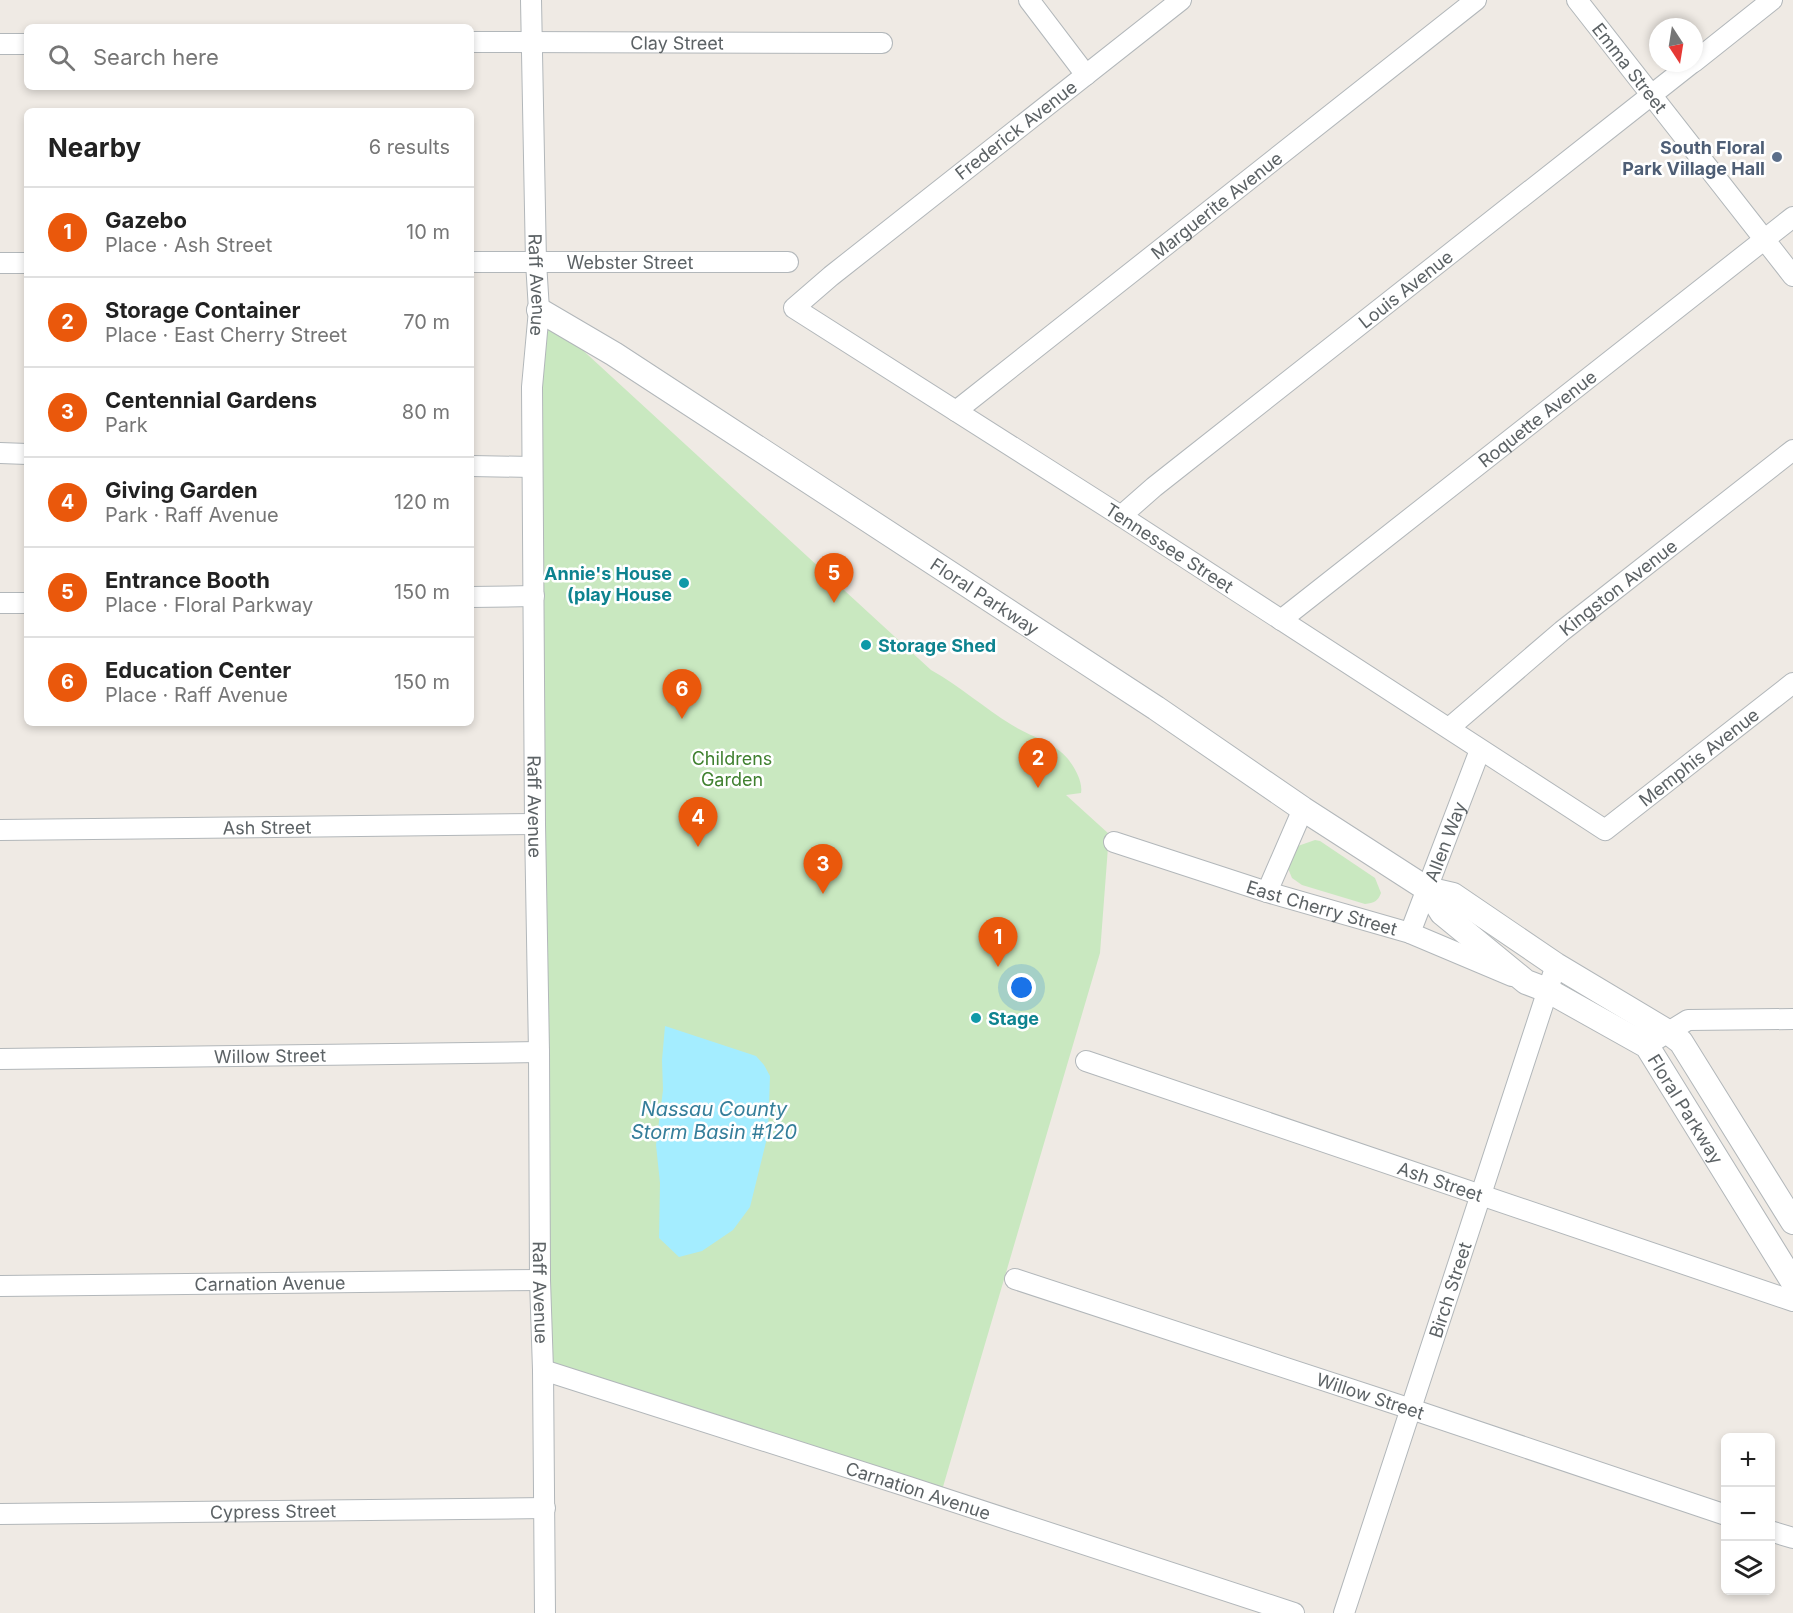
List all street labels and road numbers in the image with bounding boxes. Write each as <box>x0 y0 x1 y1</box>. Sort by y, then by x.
street label: Emma Street <box>1588 19 1672 117</box>
street label: Clay Street <box>630 32 724 53</box>
street label: Frederick Avenue <box>951 76 1081 184</box>
street label: Marguerite Avenue <box>1147 147 1286 263</box>
street label: Raff Avenue <box>525 233 550 337</box>
street label: Louis Avenue <box>1354 245 1457 332</box>
street label: Webster Street <box>567 252 693 273</box>
street label: Roquette Avenue <box>1474 365 1600 471</box>
street label: Tennessee Street <box>1102 498 1238 597</box>
street label: Kingston Avenue <box>1555 535 1681 640</box>
street label: Floral Parkway <box>927 553 1043 639</box>
street label: Memphis Avenue <box>1634 703 1763 810</box>
street label: Raff Avenue <box>524 755 546 858</box>
street label: Allen Way <box>1420 798 1470 885</box>
street label: Ash Street <box>223 816 311 838</box>
street label: East Cherry Street <box>1244 876 1400 939</box>
street label: Willow Street <box>214 1044 326 1067</box>
street label: Floral Parkway <box>1644 1050 1728 1168</box>
street label: Ash Street <box>1395 1157 1486 1205</box>
street label: Birch Street <box>1424 1239 1475 1340</box>
street label: Raff Avenue <box>529 1241 553 1344</box>
street label: Carnation Avenue <box>194 1272 346 1294</box>
street label: Willow Street <box>1314 1368 1427 1423</box>
street label: Carnation Avenue <box>843 1457 993 1524</box>
street label: Cypress Street <box>210 1500 336 1522</box>

